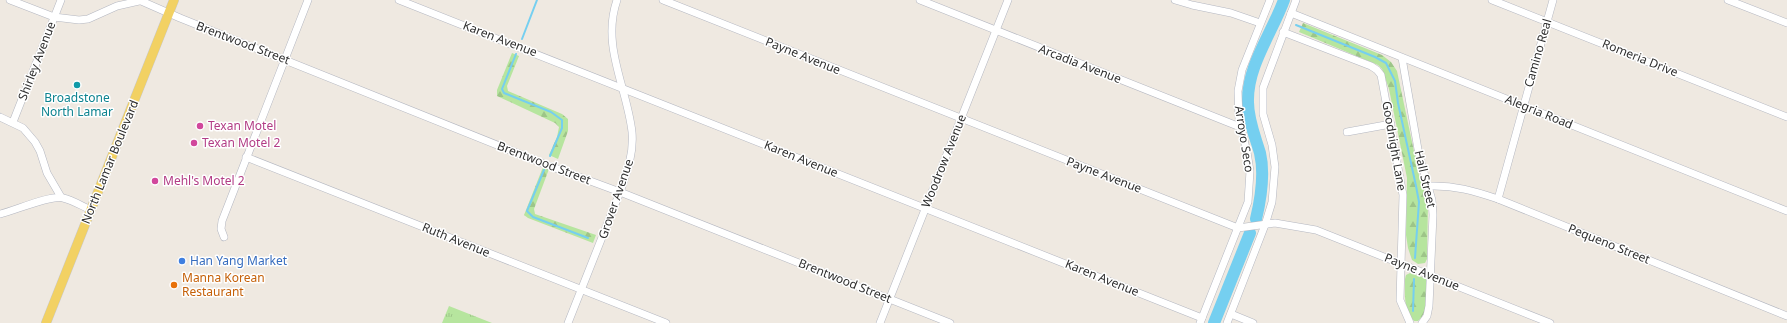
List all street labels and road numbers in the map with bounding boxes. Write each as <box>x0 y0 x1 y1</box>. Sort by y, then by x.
street label: Brentwood Street <box>194 17 293 68</box>
street label: Karen Avenue <box>461 17 540 61</box>
street label: Camino Real <box>1520 17 1555 89</box>
street label: Shirley Avenue <box>14 19 59 103</box>
street label: Payne Avenue <box>763 33 843 78</box>
street label: Romeria Drive <box>1600 35 1681 81</box>
street label: Arcadia Avenue <box>1036 40 1124 87</box>
street label: Alegria Road <box>1503 90 1576 133</box>
street label: North Lamar Boulevard <box>77 97 142 226</box>
street label: Goodnight Lane <box>1378 100 1411 192</box>
street label: Arroyo Seco <box>1231 104 1258 173</box>
street label: Woodrow Avenue <box>917 111 970 210</box>
street label: Karen Avenue <box>762 136 841 181</box>
street label: Brentwood Street <box>495 137 594 188</box>
street label: Hall Street <box>1411 148 1440 210</box>
street label: Payne Avenue <box>1064 152 1145 197</box>
street label: Grover Avenue <box>594 156 637 241</box>
street label: Ruth Avenue <box>420 218 493 261</box>
street label: Pequeno Street <box>1566 219 1653 268</box>
street label: Payne Avenue <box>1382 249 1462 294</box>
street label: Brentwood Street <box>796 254 895 307</box>
street label: Karen Avenue <box>1063 255 1142 300</box>

